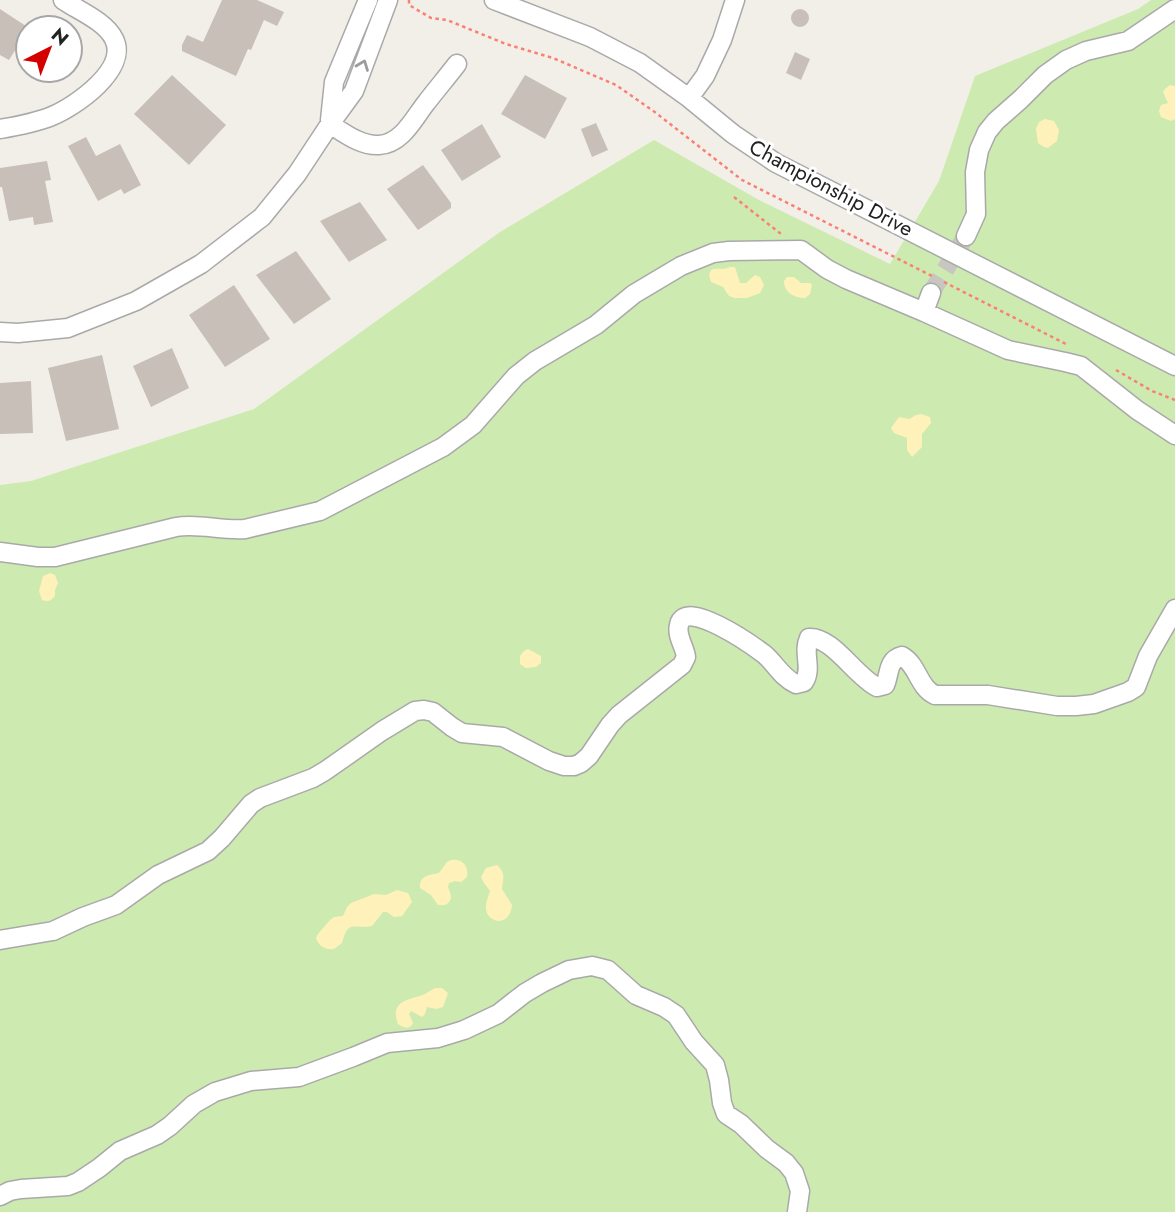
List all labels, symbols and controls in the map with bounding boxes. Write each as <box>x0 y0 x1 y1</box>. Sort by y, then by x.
north arrow <box>14 14 84 84</box>
text: N <box>45 22 75 52</box>
one-way arrow <box>355 60 369 72</box>
street label: Championship Drive <box>744 132 918 244</box>

